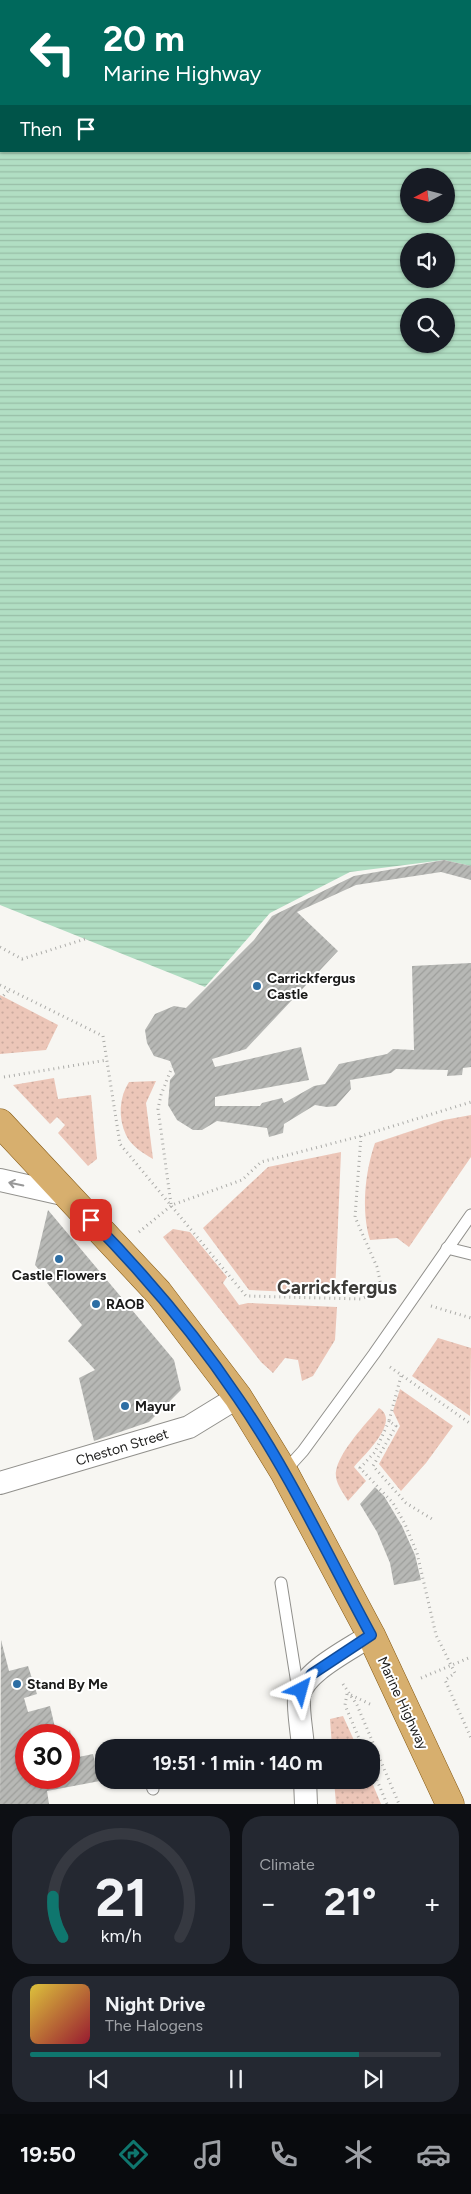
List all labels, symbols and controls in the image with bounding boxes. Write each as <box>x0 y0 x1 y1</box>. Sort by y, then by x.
text: 20 m <box>103 18 185 60</box>
icon: left <box>20 20 85 85</box>
text: Marine Highway <box>103 60 261 87</box>
icon: arrive <box>72 115 100 143</box>
text: Then <box>20 118 62 141</box>
north arrow <box>400 168 455 222</box>
map controls <box>400 168 455 353</box>
button: sound <box>400 233 455 288</box>
button: search <box>400 298 455 353</box>
place label: Carrickfergus Castle <box>267 970 356 1003</box>
marker: Carrickfergus Castle <box>251 980 263 992</box>
one-way arrow <box>9 1179 25 1188</box>
pin <box>70 1199 112 1241</box>
icon: arrive <box>77 1206 105 1234</box>
marker: Castle Flowers <box>53 1253 65 1265</box>
place label: Castle Flowers <box>12 1267 107 1284</box>
district label: Carrickfergus <box>277 1276 397 1299</box>
place label: RAOB <box>106 1296 145 1313</box>
marker: RAOB <box>90 1298 102 1310</box>
place label: Mayur <box>135 1398 176 1415</box>
marker: Mayur <box>119 1400 131 1412</box>
street label: Cheston Street <box>74 1425 170 1470</box>
street label: Marine Highway <box>374 1654 432 1753</box>
position arrow <box>274 1663 326 1715</box>
place label: Stand By Me <box>27 1676 108 1693</box>
marker: Stand By Me <box>11 1678 23 1690</box>
speed limit sign: 30 <box>15 1724 80 1789</box>
text: 19:51 · 1 min · 140 m <box>152 1752 323 1775</box>
text: Climate <box>260 1855 315 1874</box>
text: 21 <box>95 1867 147 1929</box>
text: 21° <box>324 1879 376 1925</box>
text: − <box>260 1886 277 1920</box>
text: + <box>424 1886 441 1920</box>
text: km/h <box>100 1925 141 1946</box>
text: Night Drive <box>105 1993 205 2016</box>
text: The Halogens <box>105 2016 203 2035</box>
icon: previous <box>85 2065 113 2093</box>
icon: pause <box>222 2065 250 2093</box>
icon: next <box>359 2065 387 2093</box>
icon: directions <box>116 2137 151 2172</box>
icon: music <box>191 2137 226 2172</box>
icon: phone <box>266 2137 301 2172</box>
icon: climate <box>341 2137 376 2172</box>
icon: car <box>416 2137 451 2172</box>
text: 19:50 <box>20 2141 76 2168</box>

